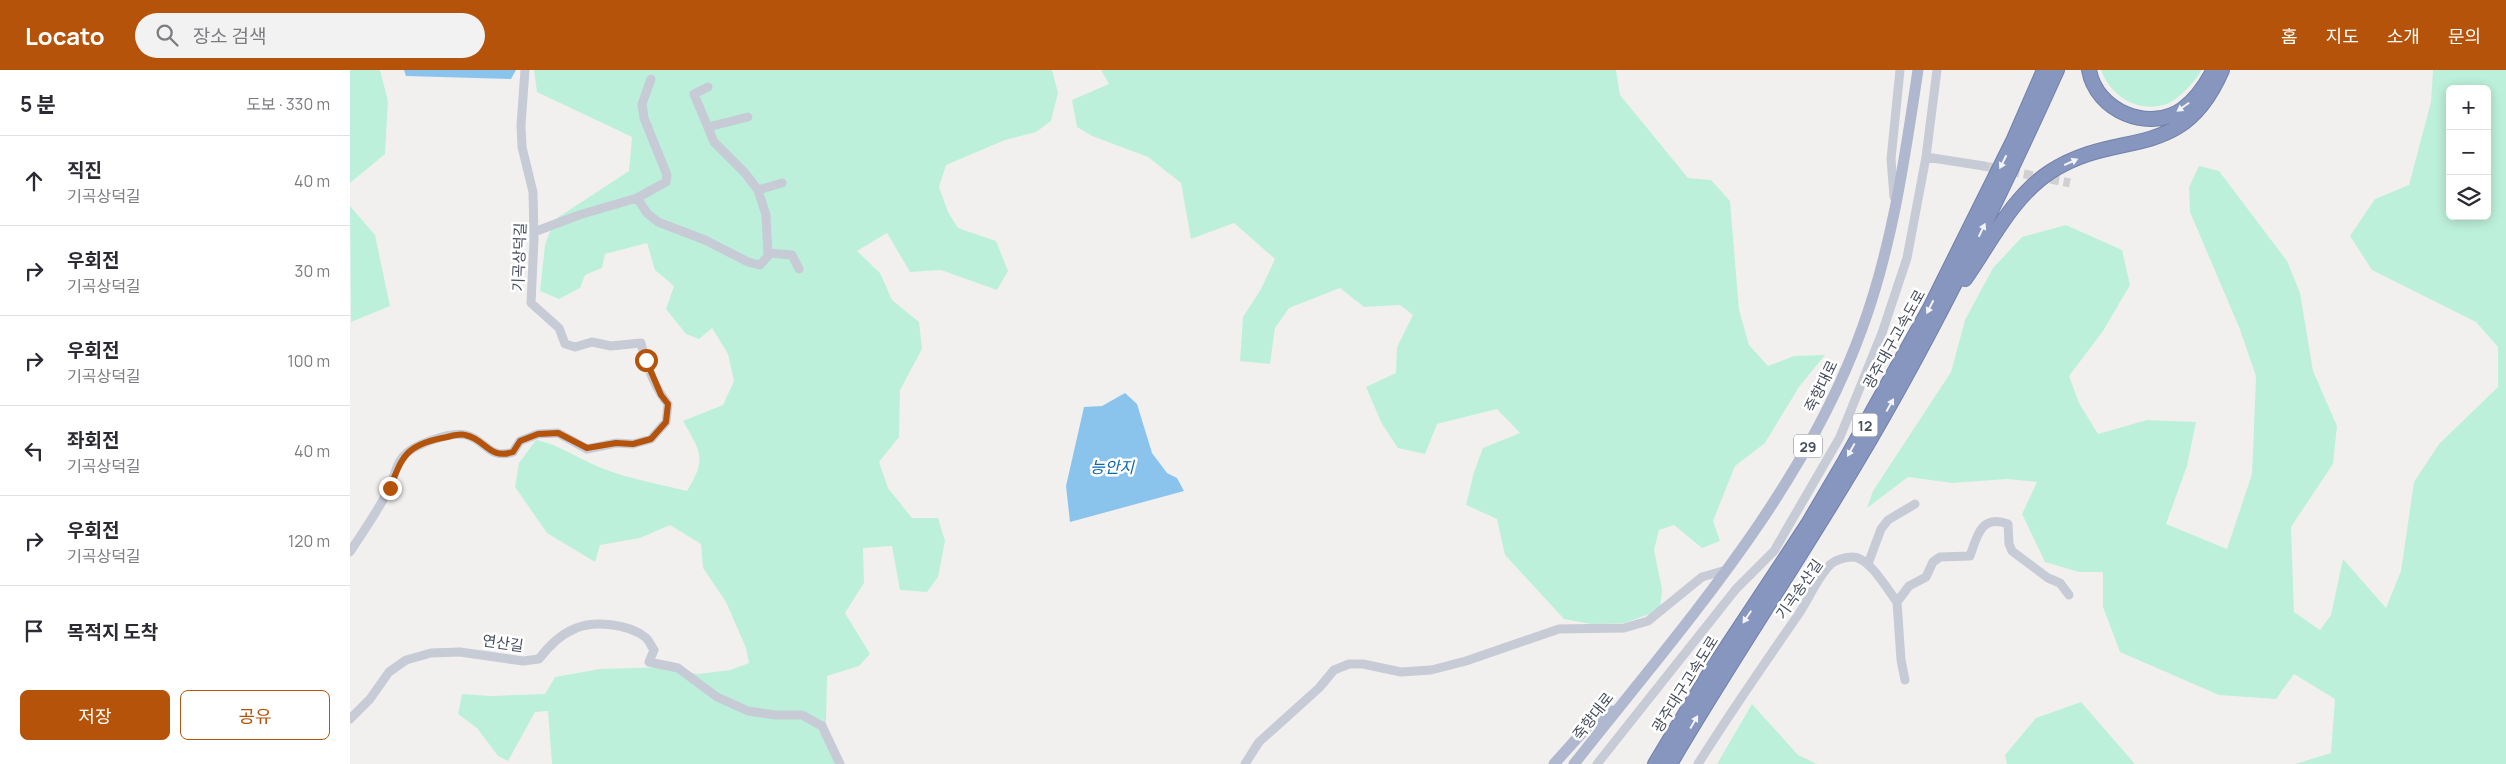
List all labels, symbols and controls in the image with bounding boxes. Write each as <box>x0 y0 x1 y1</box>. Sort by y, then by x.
search box <box>135 13 485 58</box>
text: Locato <box>25 19 105 52</box>
icon: search <box>153 21 181 49</box>
text: 장소 검색 <box>193 23 266 49</box>
text: 홈 <box>2281 24 2298 48</box>
text: 지도 <box>2326 24 2359 48</box>
text: 소개 <box>2387 24 2420 48</box>
text: 문의 <box>2448 24 2481 48</box>
map controls <box>2446 85 2491 220</box>
button: + <box>2446 85 2491 130</box>
text: 5 분 <box>20 90 56 118</box>
text: 도보 · 330 m <box>246 93 330 115</box>
one-way arrow <box>2176 102 2190 112</box>
button: − <box>2446 130 2491 175</box>
one-way arrow <box>1998 155 2006 169</box>
text: 직진 <box>67 157 102 183</box>
one-way arrow <box>2064 157 2078 165</box>
icon: ahead <box>20 167 48 195</box>
text: 40 m <box>294 170 330 192</box>
button: layers <box>2446 175 2491 220</box>
text: 기곡상덕길 <box>67 185 141 207</box>
street label: 기곡상덕길 <box>507 222 531 292</box>
one-way arrow <box>1978 223 1986 237</box>
text: 우회전 <box>67 247 119 273</box>
icon: right <box>20 257 48 285</box>
text: 30 m <box>295 260 330 282</box>
text: 기곡상덕길 <box>67 275 141 297</box>
street label: 광주대구고속도로 <box>1858 286 1930 392</box>
one-way arrow <box>1926 300 1934 315</box>
text: 우회전 <box>67 337 119 363</box>
icon: right <box>20 347 48 375</box>
route start <box>635 349 658 372</box>
text: 100 m <box>287 350 330 372</box>
street label: 죽향대로 <box>1799 357 1843 415</box>
text: 기곡상덕길 <box>67 365 141 387</box>
one-way arrow <box>1885 398 1894 411</box>
road number: 12 <box>1852 414 1878 436</box>
text: 좌회전 <box>67 427 119 453</box>
road number: 29 <box>1794 434 1822 458</box>
icon: left <box>20 437 48 465</box>
text: 40 m <box>294 440 330 462</box>
one-way arrow <box>1847 443 1856 456</box>
text: 기곡상덕길 <box>67 455 141 477</box>
water label: 능안지 <box>1090 456 1135 478</box>
route end <box>379 477 402 500</box>
text: 우회전 <box>67 517 119 543</box>
icon: right <box>20 527 48 555</box>
text: 120 m <box>288 530 330 552</box>
text: 기곡상덕길 <box>67 545 141 567</box>
street label: 기곡송산길 <box>1771 555 1827 623</box>
one-way arrow <box>1742 610 1752 624</box>
icon: arrive <box>20 617 48 645</box>
text: 목적지 도착 <box>67 619 158 645</box>
street label: 연산길 <box>481 630 525 656</box>
street label: 광주대구고속도로 <box>1647 632 1723 736</box>
street label: 죽향대로 <box>1568 688 1618 744</box>
button: 저장 <box>20 690 170 740</box>
button: 공유 <box>180 690 330 740</box>
one-way arrow <box>1690 715 1699 729</box>

